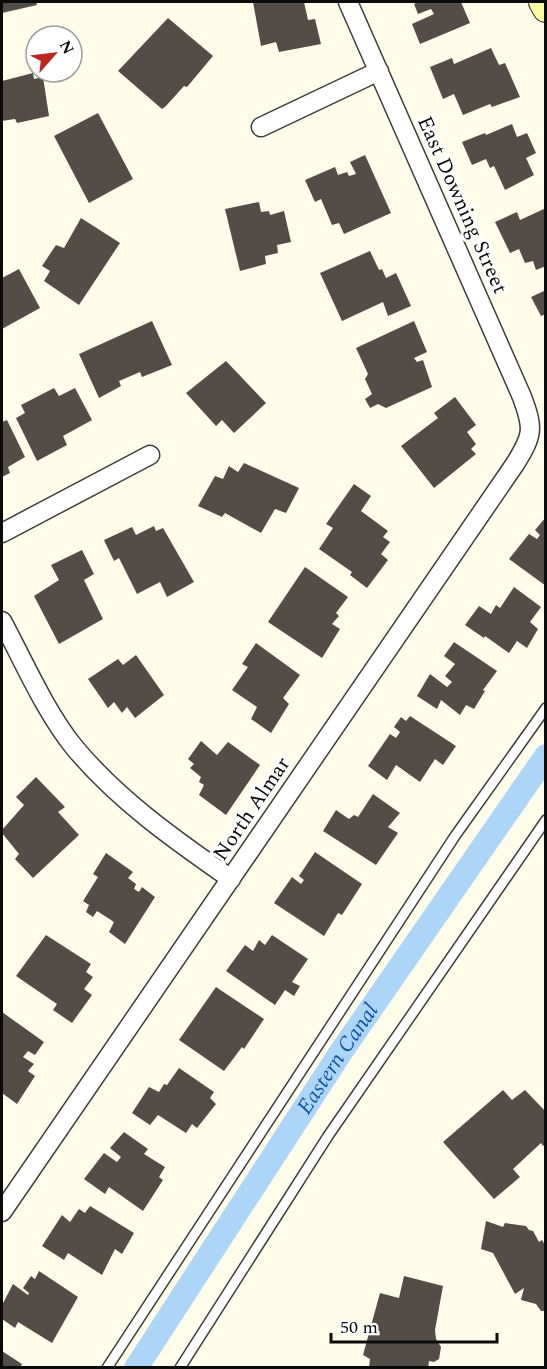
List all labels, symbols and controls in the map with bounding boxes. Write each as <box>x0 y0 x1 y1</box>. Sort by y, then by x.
north arrow <box>24 24 84 84</box>
text: N <box>53 36 80 59</box>
street label: East Downing Street <box>408 111 516 299</box>
street label: North Almar <box>205 750 299 868</box>
water label: Eastern Canal <box>288 996 387 1121</box>
scale bar <box>331 1306 498 1344</box>
text: 50 m <box>340 1314 378 1341</box>

